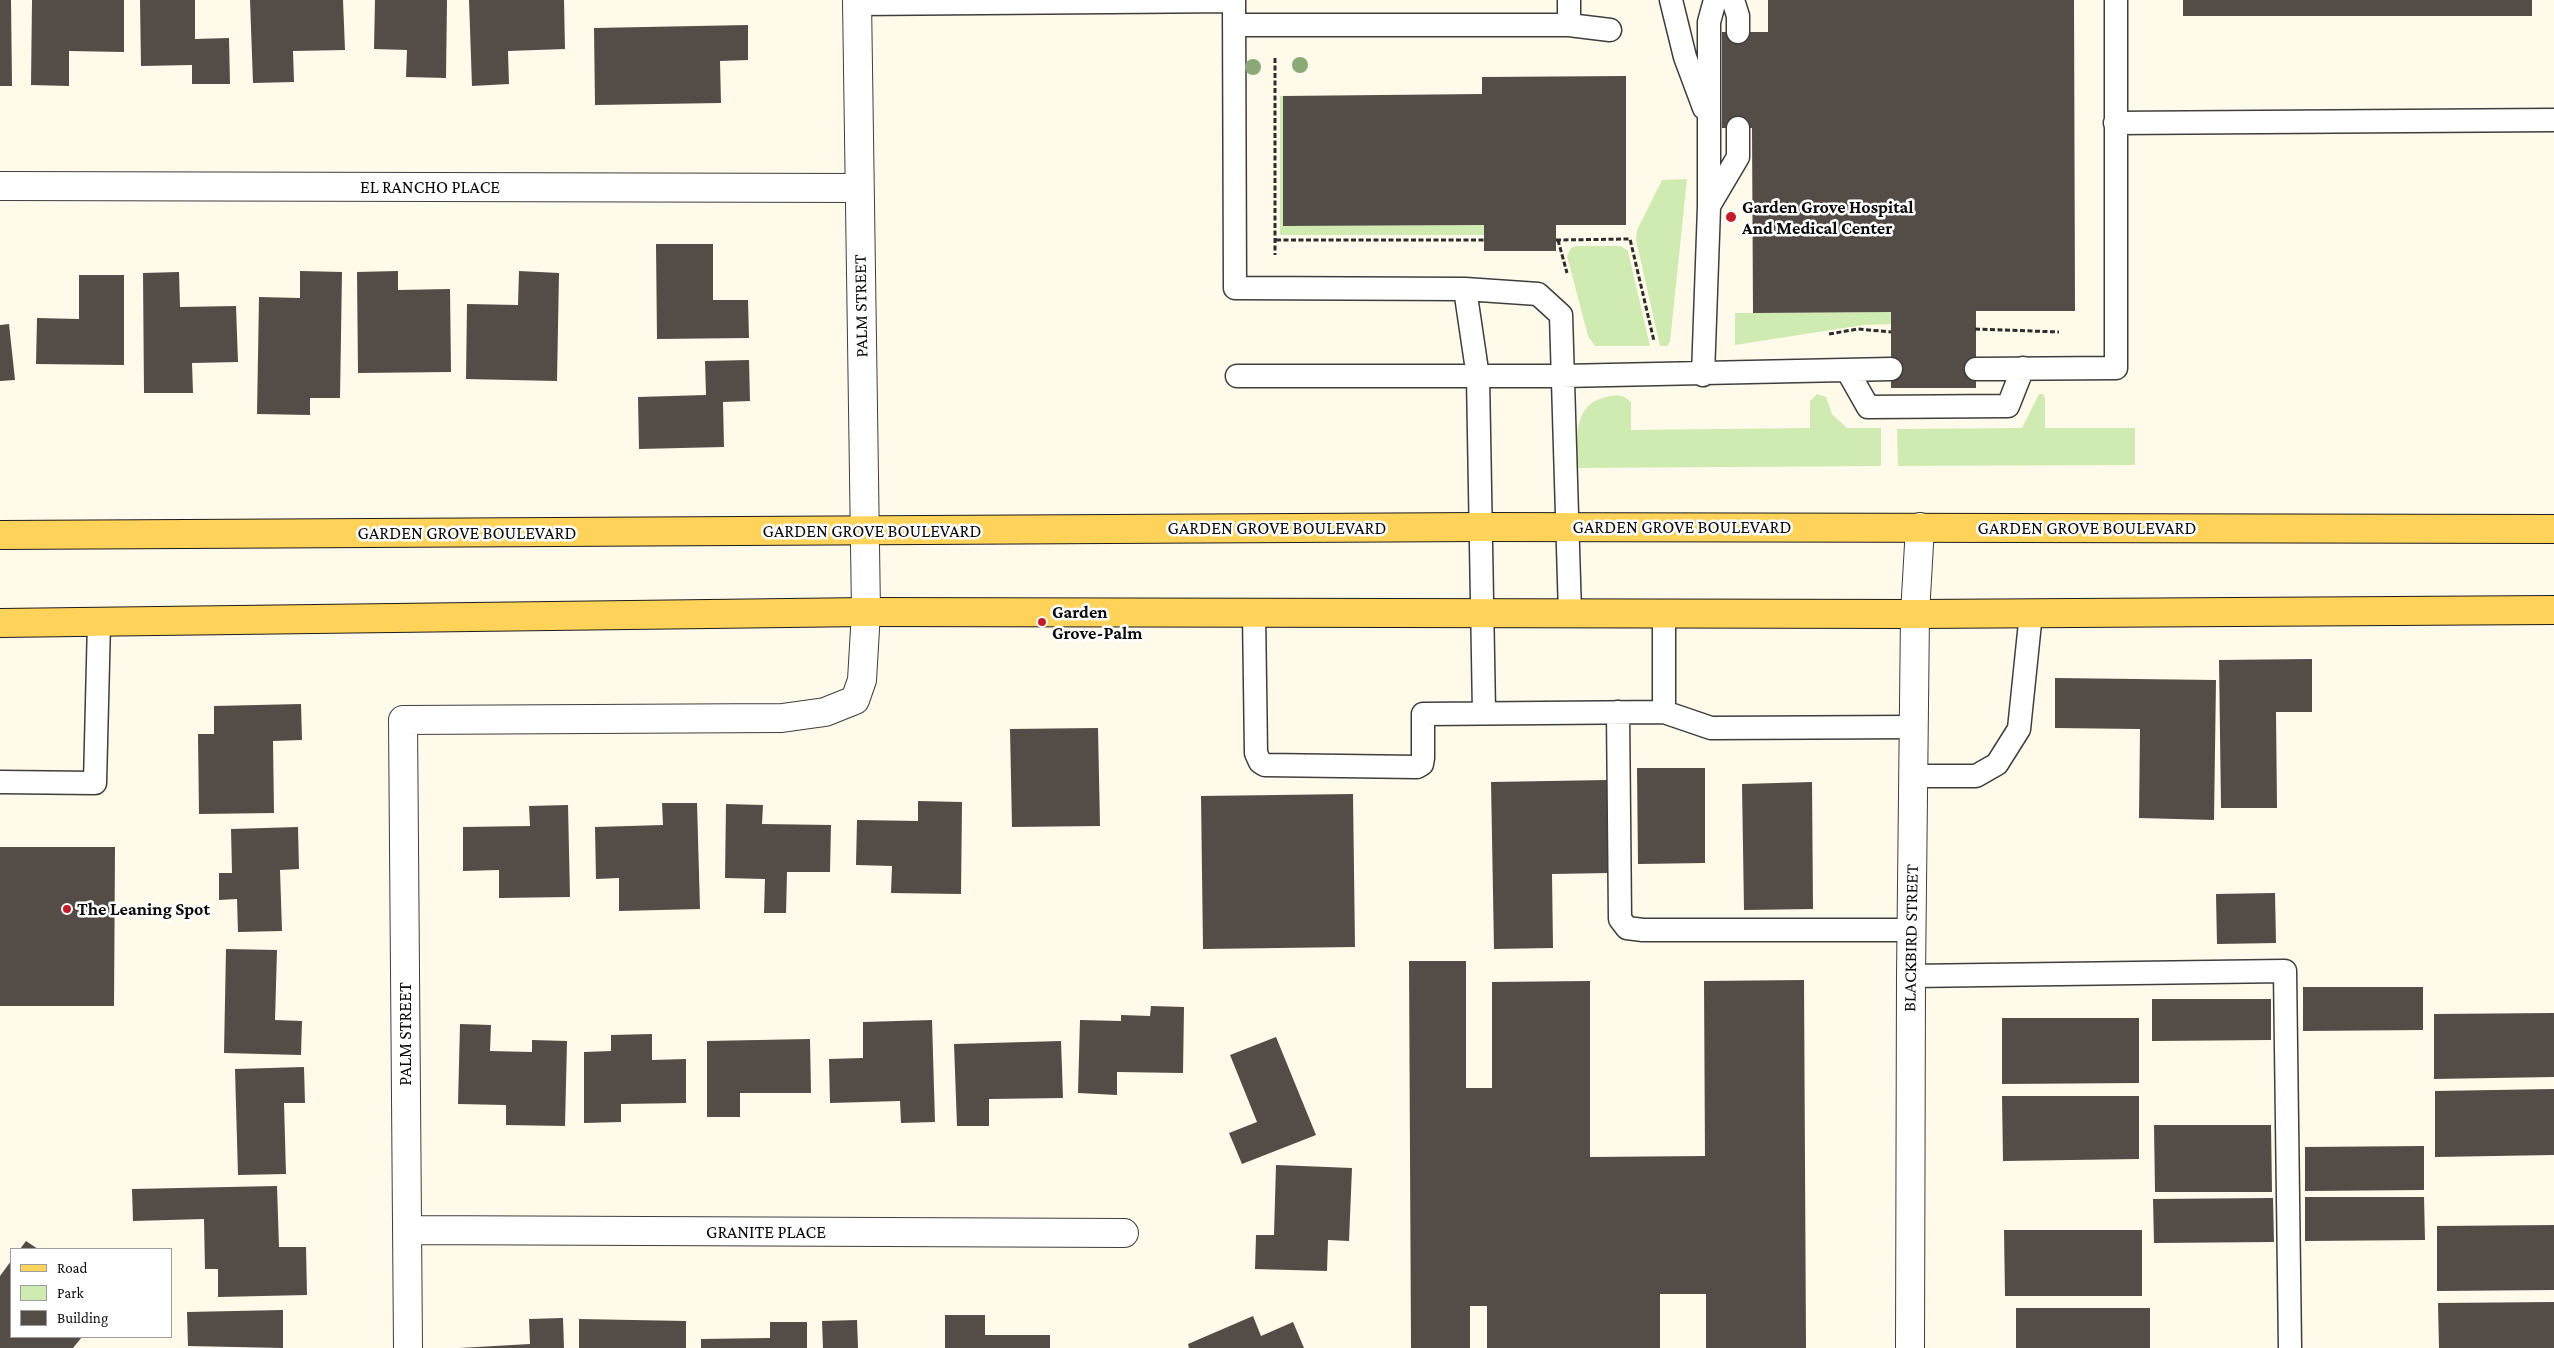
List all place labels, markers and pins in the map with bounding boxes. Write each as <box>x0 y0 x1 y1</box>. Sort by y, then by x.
place label: Garden Grove Hospital And Medical Center <box>1742 196 1914 238</box>
marker: Garden Grove Hospital And Medical Center <box>1724 210 1738 224</box>
place label: Garden Grove-Palm <box>1052 601 1142 644</box>
marker: Garden Grove-Palm <box>1036 616 1048 628</box>
place label: The Leaning Spot <box>77 898 210 920</box>
marker: The Leaning Spot <box>61 903 73 915</box>

